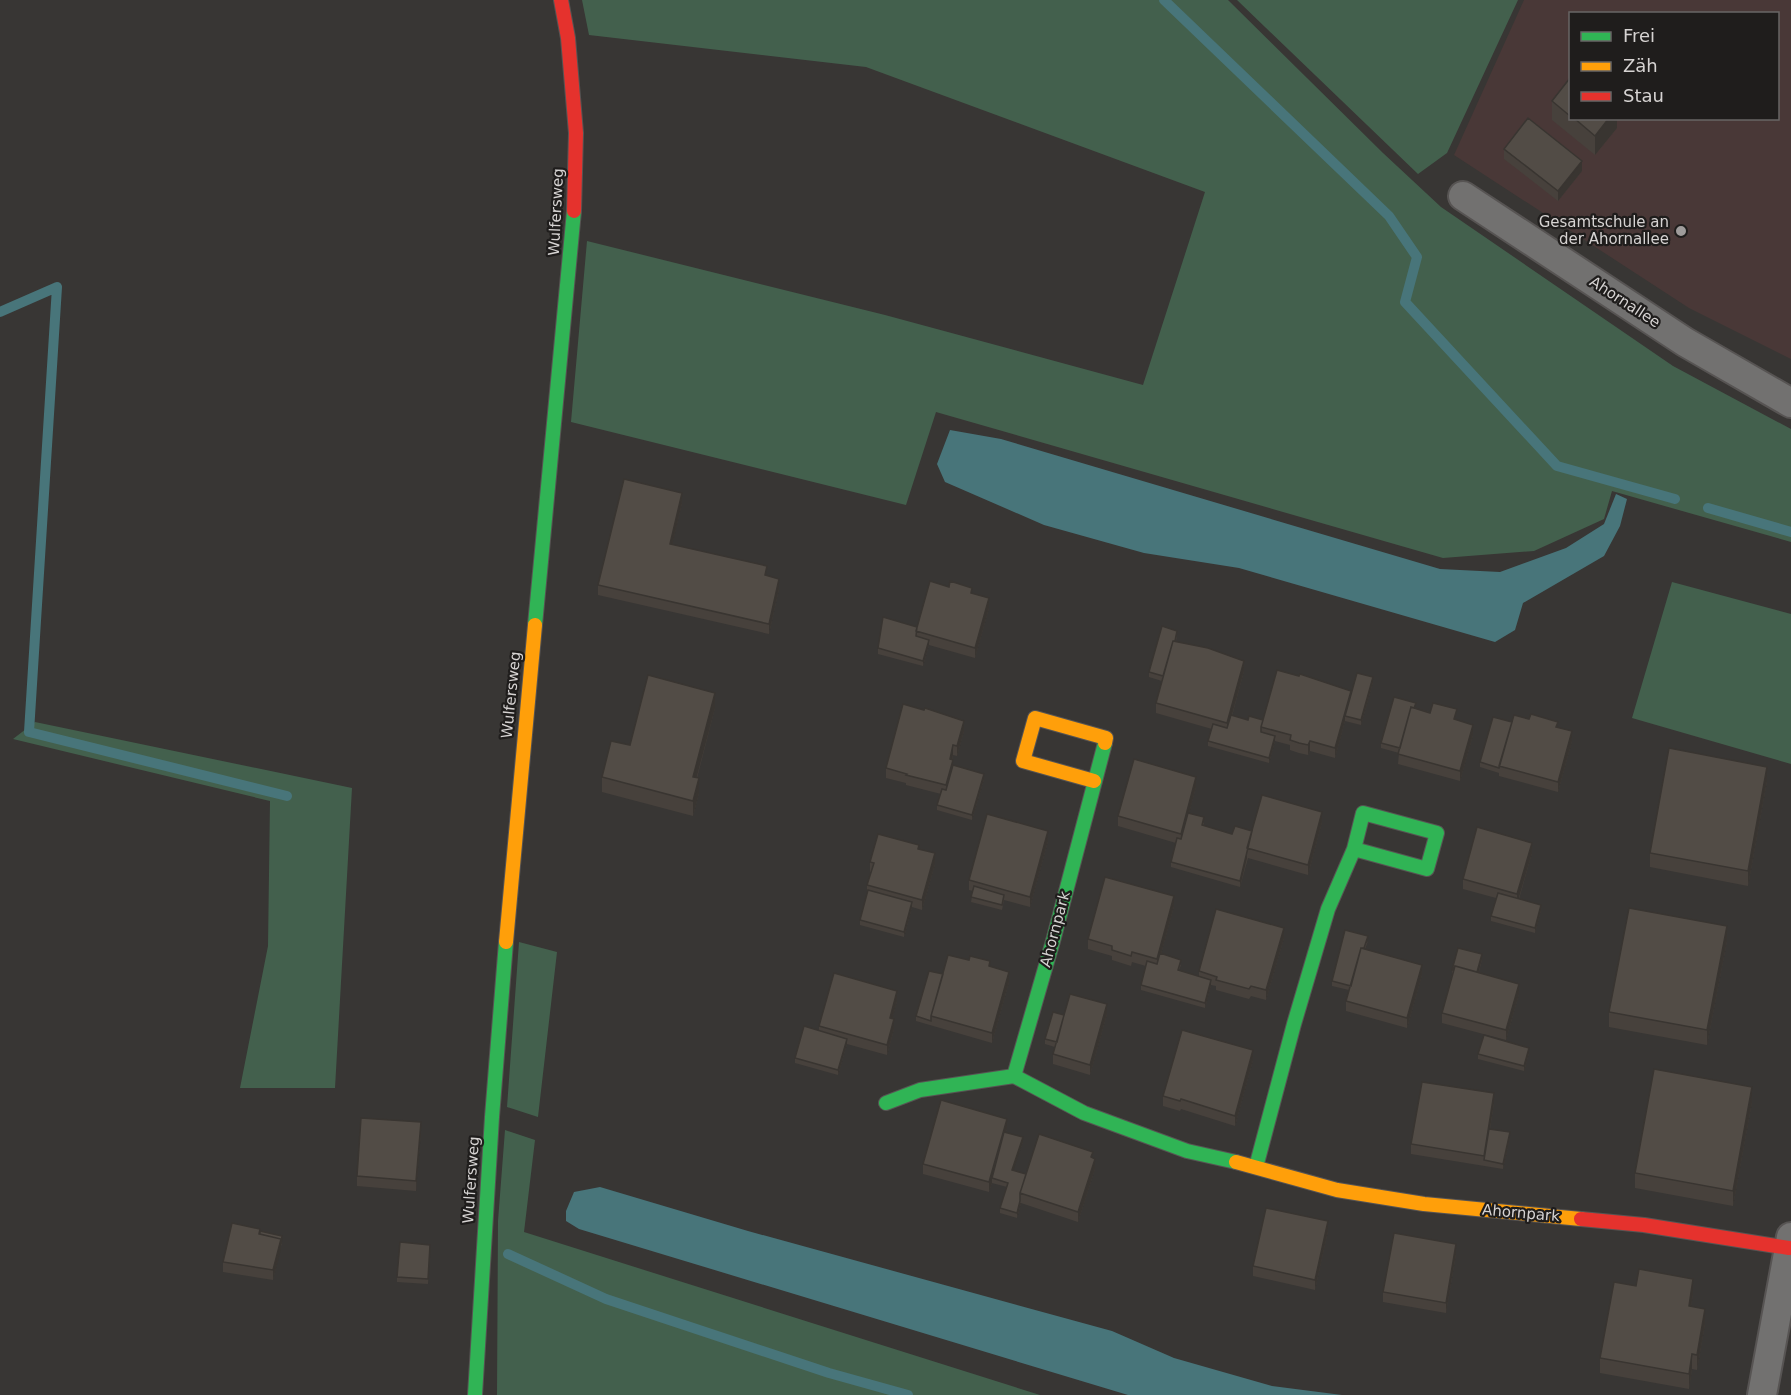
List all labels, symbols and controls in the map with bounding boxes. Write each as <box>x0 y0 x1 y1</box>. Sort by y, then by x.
legend <box>1569 12 1779 120</box>
text: Frei <box>1623 25 1655 46</box>
text: Zäh <box>1623 55 1658 76</box>
text: Stau <box>1623 85 1664 106</box>
street label: Wulfersweg <box>545 168 567 256</box>
place label: Gesamtschule an der Ahornallee <box>1539 213 1669 248</box>
marker: Gesamtschule an der Ahornallee <box>1674 224 1688 238</box>
street label: Ahornallee <box>1586 273 1664 331</box>
street label: Wulfersweg <box>497 651 525 739</box>
street label: Ahornpark <box>1036 889 1074 969</box>
street label: Wulfersweg <box>459 1136 483 1224</box>
street label: Ahornpark <box>1481 1201 1561 1225</box>

